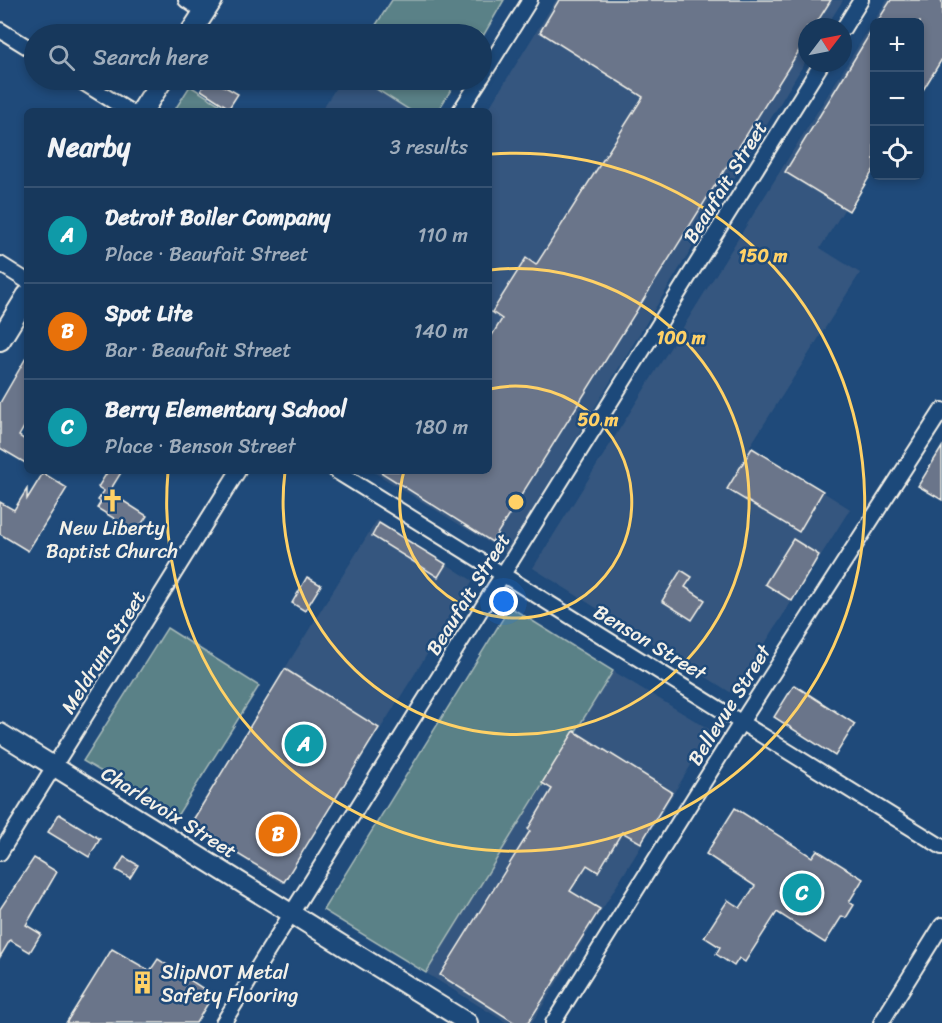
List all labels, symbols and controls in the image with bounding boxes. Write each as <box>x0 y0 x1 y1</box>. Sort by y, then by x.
north arrow <box>798 18 852 72</box>
map controls <box>870 18 924 180</box>
button: + <box>870 18 924 72</box>
search box <box>24 24 492 90</box>
text: Search here <box>93 38 209 77</box>
icon: search <box>45 41 78 74</box>
button: − <box>870 72 924 126</box>
street label: Beaufait Street <box>674 114 777 251</box>
text: Nearby <box>48 124 130 170</box>
button: locate <box>870 126 924 180</box>
text: 3 results <box>390 130 468 165</box>
text: Detroit Boiler Company <box>105 198 330 237</box>
text: A <box>61 218 74 253</box>
text: 110 m <box>418 218 468 253</box>
text: Place · Beaufait Street <box>105 237 308 272</box>
text: 150 m <box>739 240 787 272</box>
text: Spot Lite <box>105 294 193 333</box>
text: B <box>61 314 74 349</box>
text: 140 m <box>414 314 468 349</box>
text: 100 m <box>657 322 706 354</box>
text: Bar · Beaufait Street <box>105 333 291 368</box>
text: Berry Elementary School <box>105 390 347 429</box>
text: 50 m <box>578 404 619 436</box>
text: C <box>61 410 74 445</box>
text: 180 m <box>414 410 468 445</box>
text: Place · Benson Street <box>105 429 295 464</box>
church icon: New Liberty Baptist Church <box>99 488 125 514</box>
centre of rings <box>506 492 526 512</box>
place label: New Liberty Baptist Church <box>46 511 178 569</box>
street label: Beaufait Street <box>417 526 520 663</box>
street label: Meldrum Street <box>51 583 156 721</box>
your location <box>489 587 518 616</box>
street label: Benson Street <box>586 595 714 691</box>
street label: Bellevue Street <box>678 637 781 773</box>
pin: A <box>284 722 324 766</box>
street label: Charlevoix Street <box>94 757 244 868</box>
pin: B <box>258 812 298 856</box>
pin: C <box>782 870 822 916</box>
place label: SlipNOT Metal Safety Flooring <box>161 955 298 1013</box>
building icon: SlipNOT Metal Safety Flooring <box>130 970 156 996</box>

